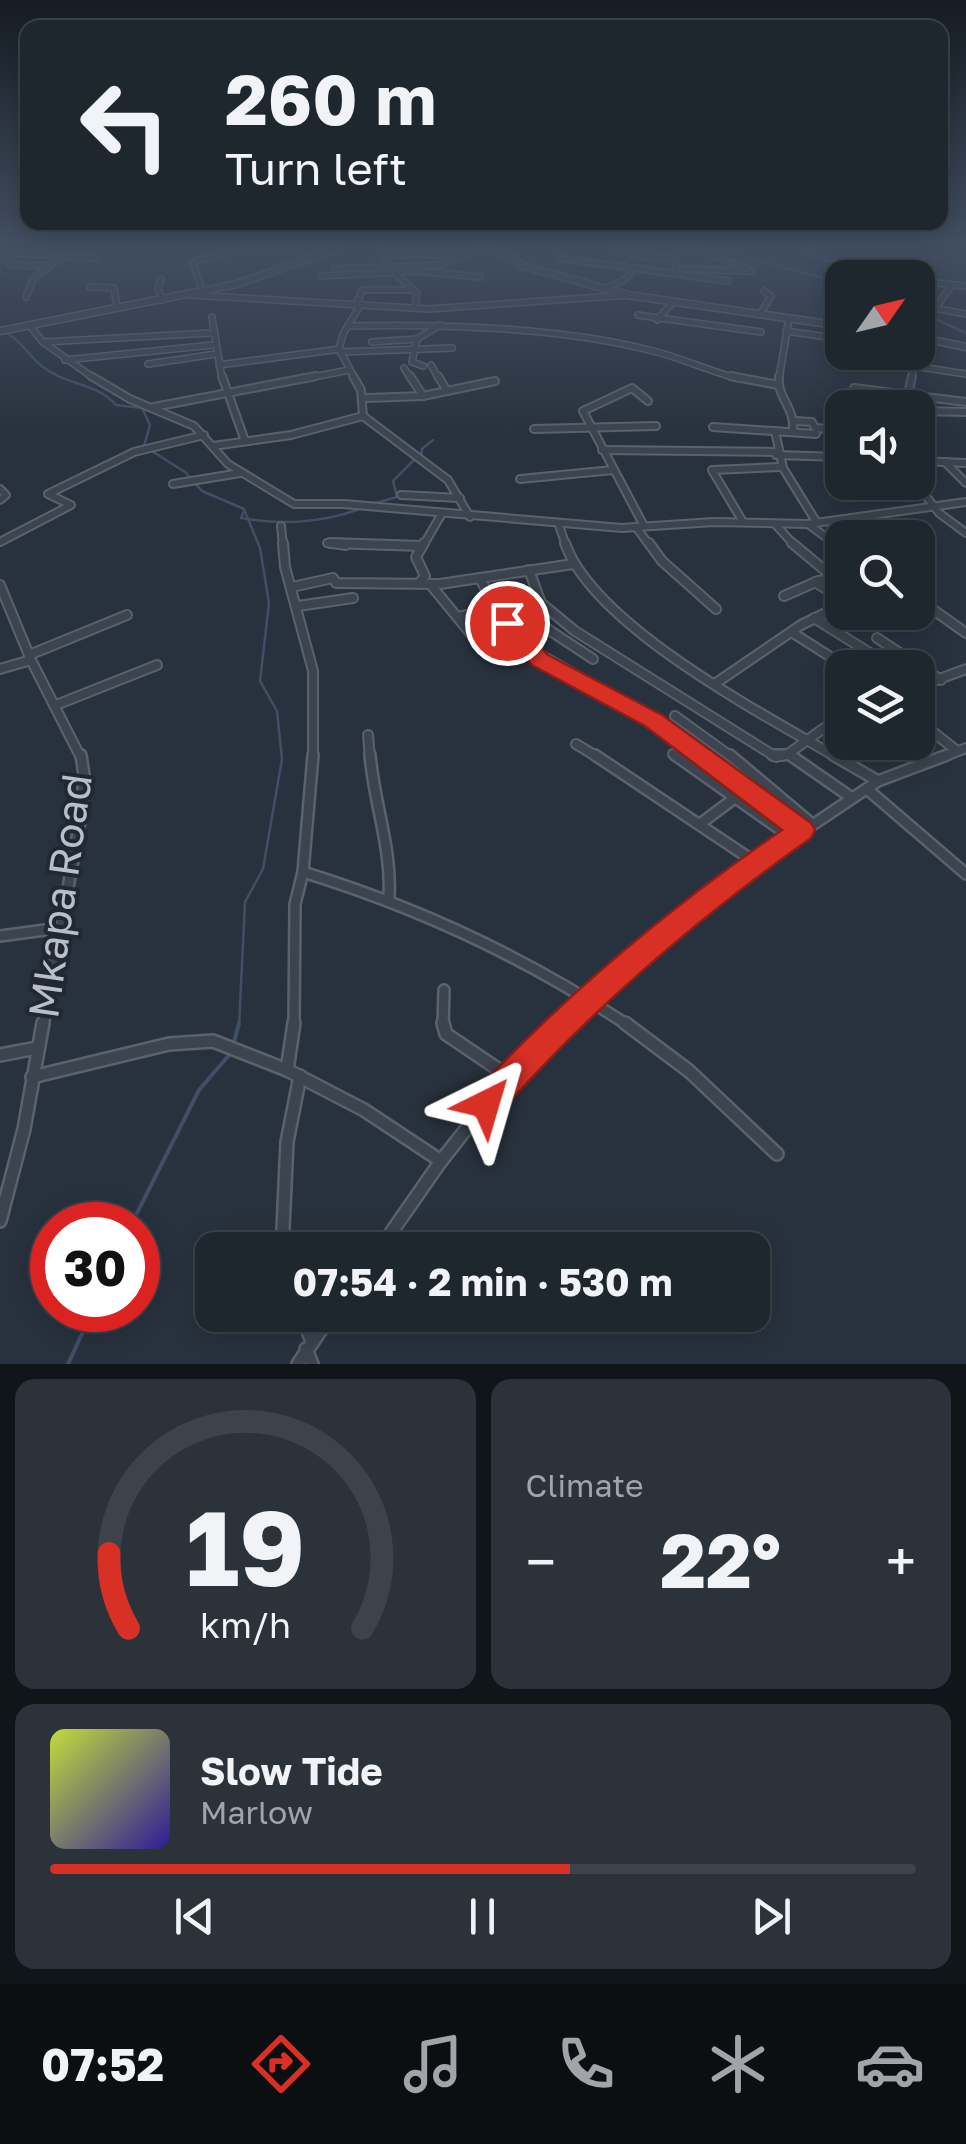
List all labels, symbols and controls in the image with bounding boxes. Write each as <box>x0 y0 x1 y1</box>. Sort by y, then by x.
text: 260 m <box>225 56 436 140</box>
icon: left <box>60 60 190 190</box>
text: Turn left <box>225 141 407 195</box>
north arrow <box>825 260 935 370</box>
map controls <box>825 260 935 760</box>
button: sound <box>825 390 935 500</box>
button: search <box>825 520 935 630</box>
pin <box>465 581 550 666</box>
icon: arrive <box>480 596 535 651</box>
button: layers <box>825 650 935 760</box>
street label: Mkapa Road <box>17 771 101 1021</box>
position arrow <box>434 1052 538 1156</box>
speed limit sign: 30 <box>30 1202 160 1332</box>
text: 07:54 · 2 min · 530 m <box>293 1259 672 1304</box>
text: Climate <box>526 1466 644 1504</box>
text: 19 <box>185 1484 305 1609</box>
text: 22° <box>660 1514 781 1605</box>
text: − <box>526 1528 556 1594</box>
text: + <box>886 1528 916 1594</box>
text: km/h <box>200 1603 291 1646</box>
text: Slow Tide <box>200 1748 383 1793</box>
text: Marlow <box>200 1793 313 1831</box>
icon: previous <box>167 1889 222 1944</box>
icon: pause <box>455 1889 510 1944</box>
icon: next <box>744 1889 799 1944</box>
icon: directions <box>246 2029 316 2099</box>
icon: music <box>398 2029 468 2099</box>
icon: phone <box>551 2029 621 2099</box>
icon: climate <box>703 2029 773 2099</box>
icon: car <box>855 2029 925 2099</box>
text: 07:52 <box>41 2037 164 2091</box>

